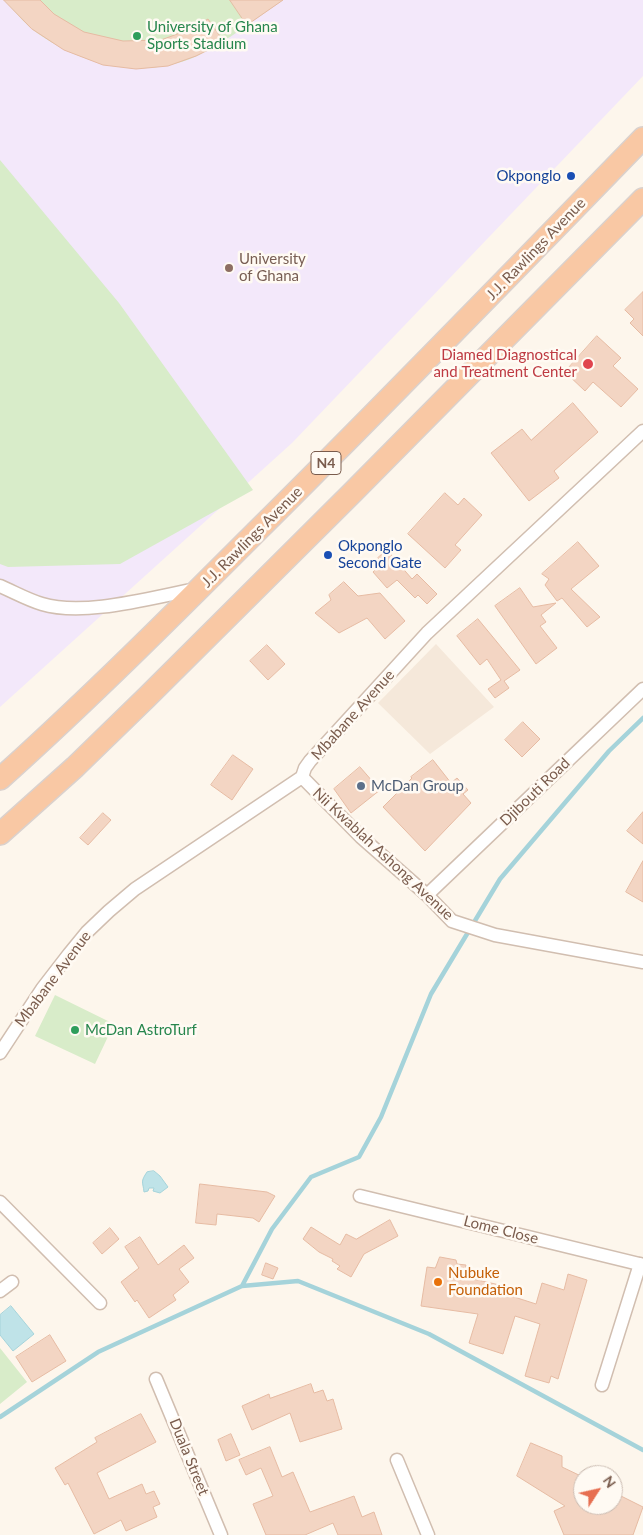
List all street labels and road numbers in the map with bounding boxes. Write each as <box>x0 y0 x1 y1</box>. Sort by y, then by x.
street label: J.J. Rawlings Avenue <box>483 194 589 304</box>
road number: N4 <box>311 452 341 474</box>
street label: J.J. Rawlings Avenue <box>198 483 306 591</box>
street label: Mbabane Avenue <box>308 666 398 764</box>
street label: Djibouti Road <box>496 754 574 830</box>
street label: Nii Kwablah Ashong Avenue <box>309 784 457 924</box>
street label: Mbabane Avenue <box>11 928 95 1030</box>
street label: Lome Close <box>462 1212 540 1248</box>
street label: Duala Street <box>165 1416 213 1498</box>

